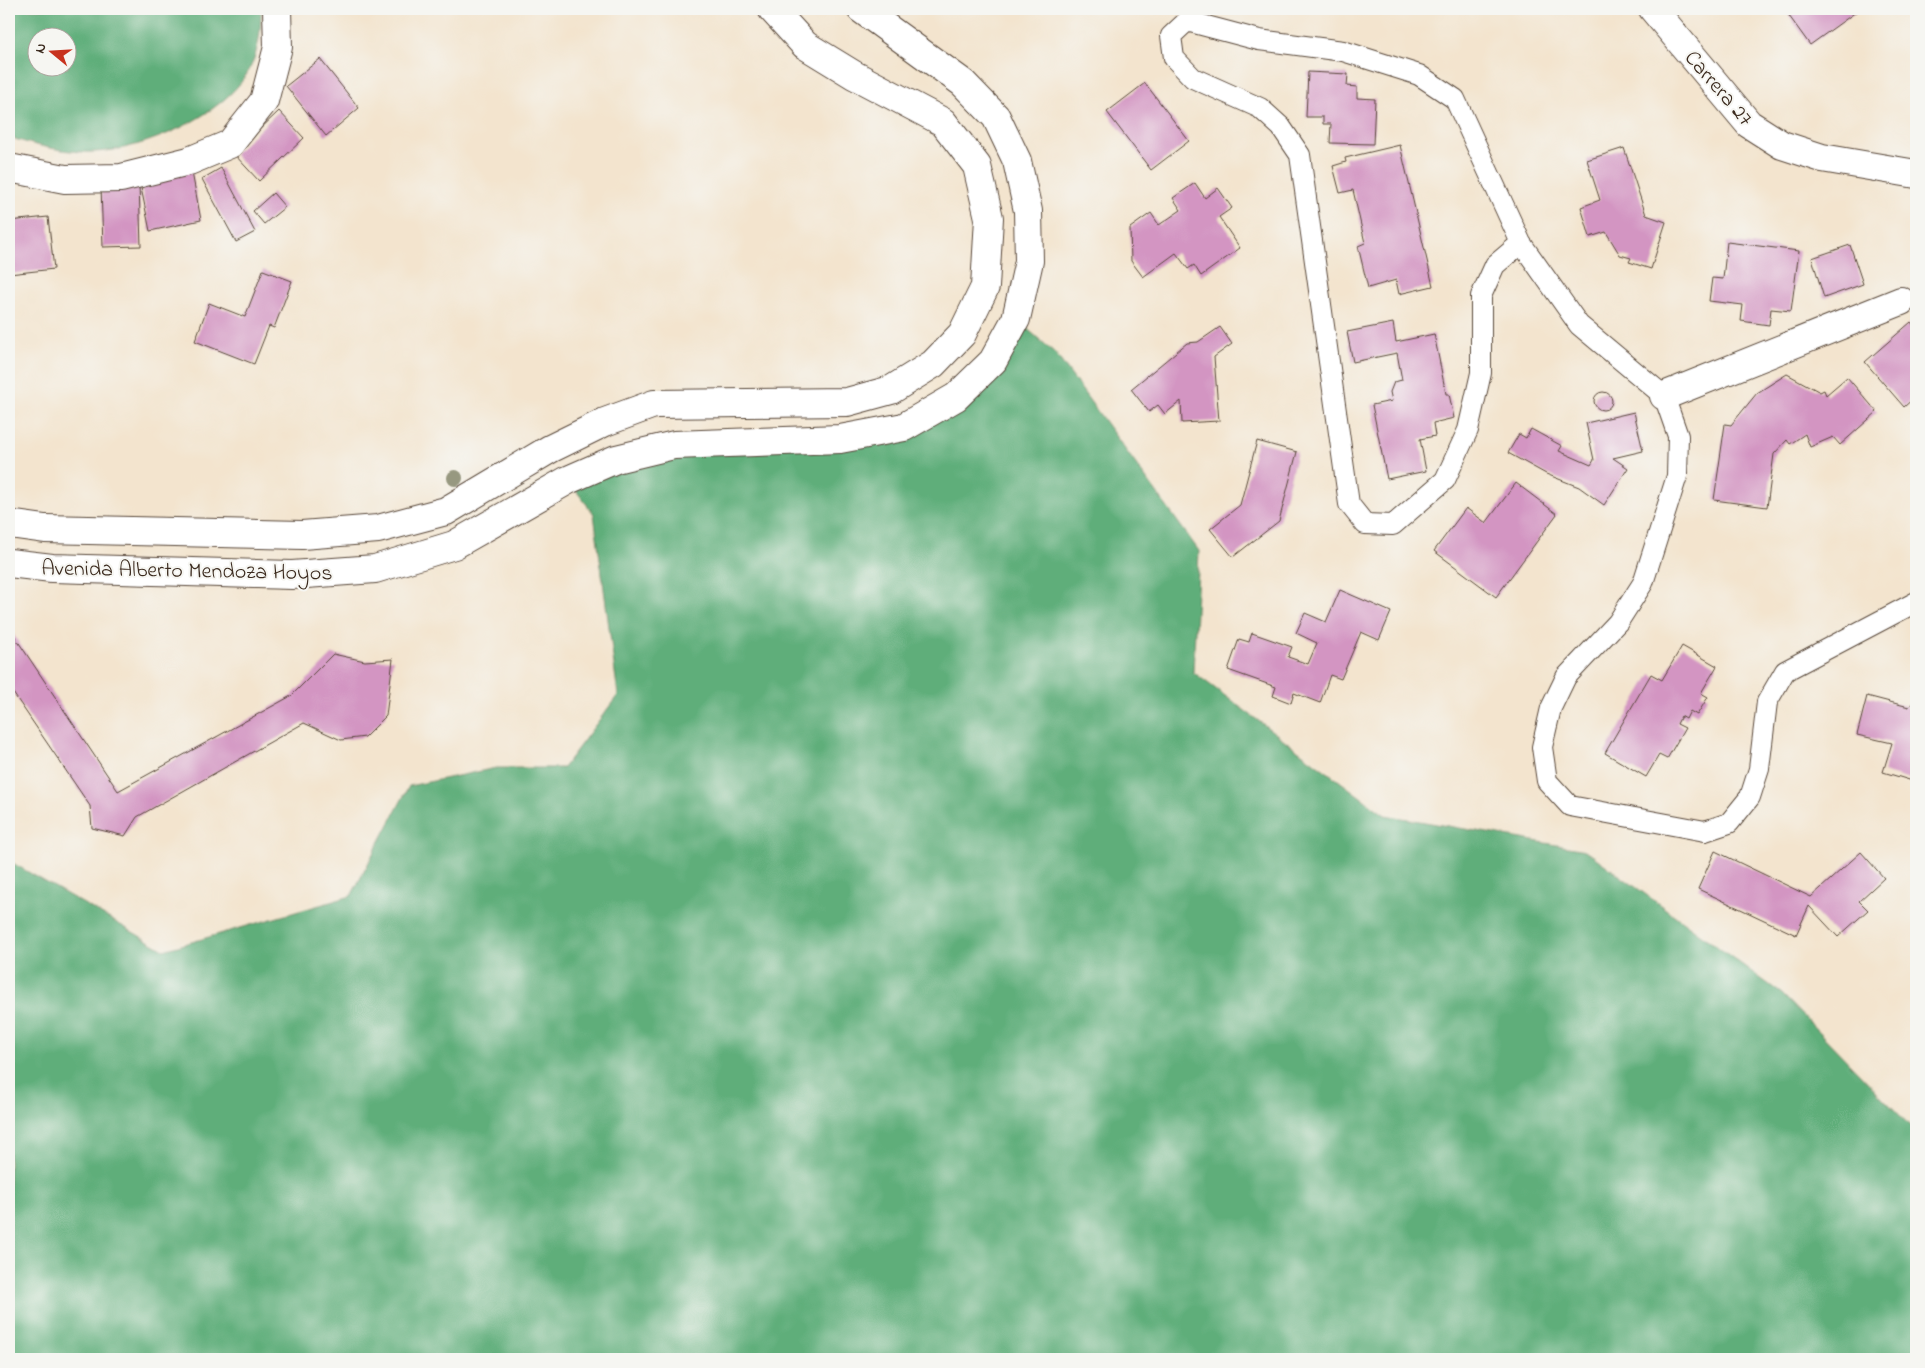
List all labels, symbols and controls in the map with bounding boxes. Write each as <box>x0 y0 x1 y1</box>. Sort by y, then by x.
north arrow <box>28 28 78 78</box>
text: N <box>30 41 53 56</box>
street label: Carrera 27 <box>1676 44 1760 134</box>
street label: Avenida Alberto Mendoza Hoyos <box>41 553 333 592</box>

